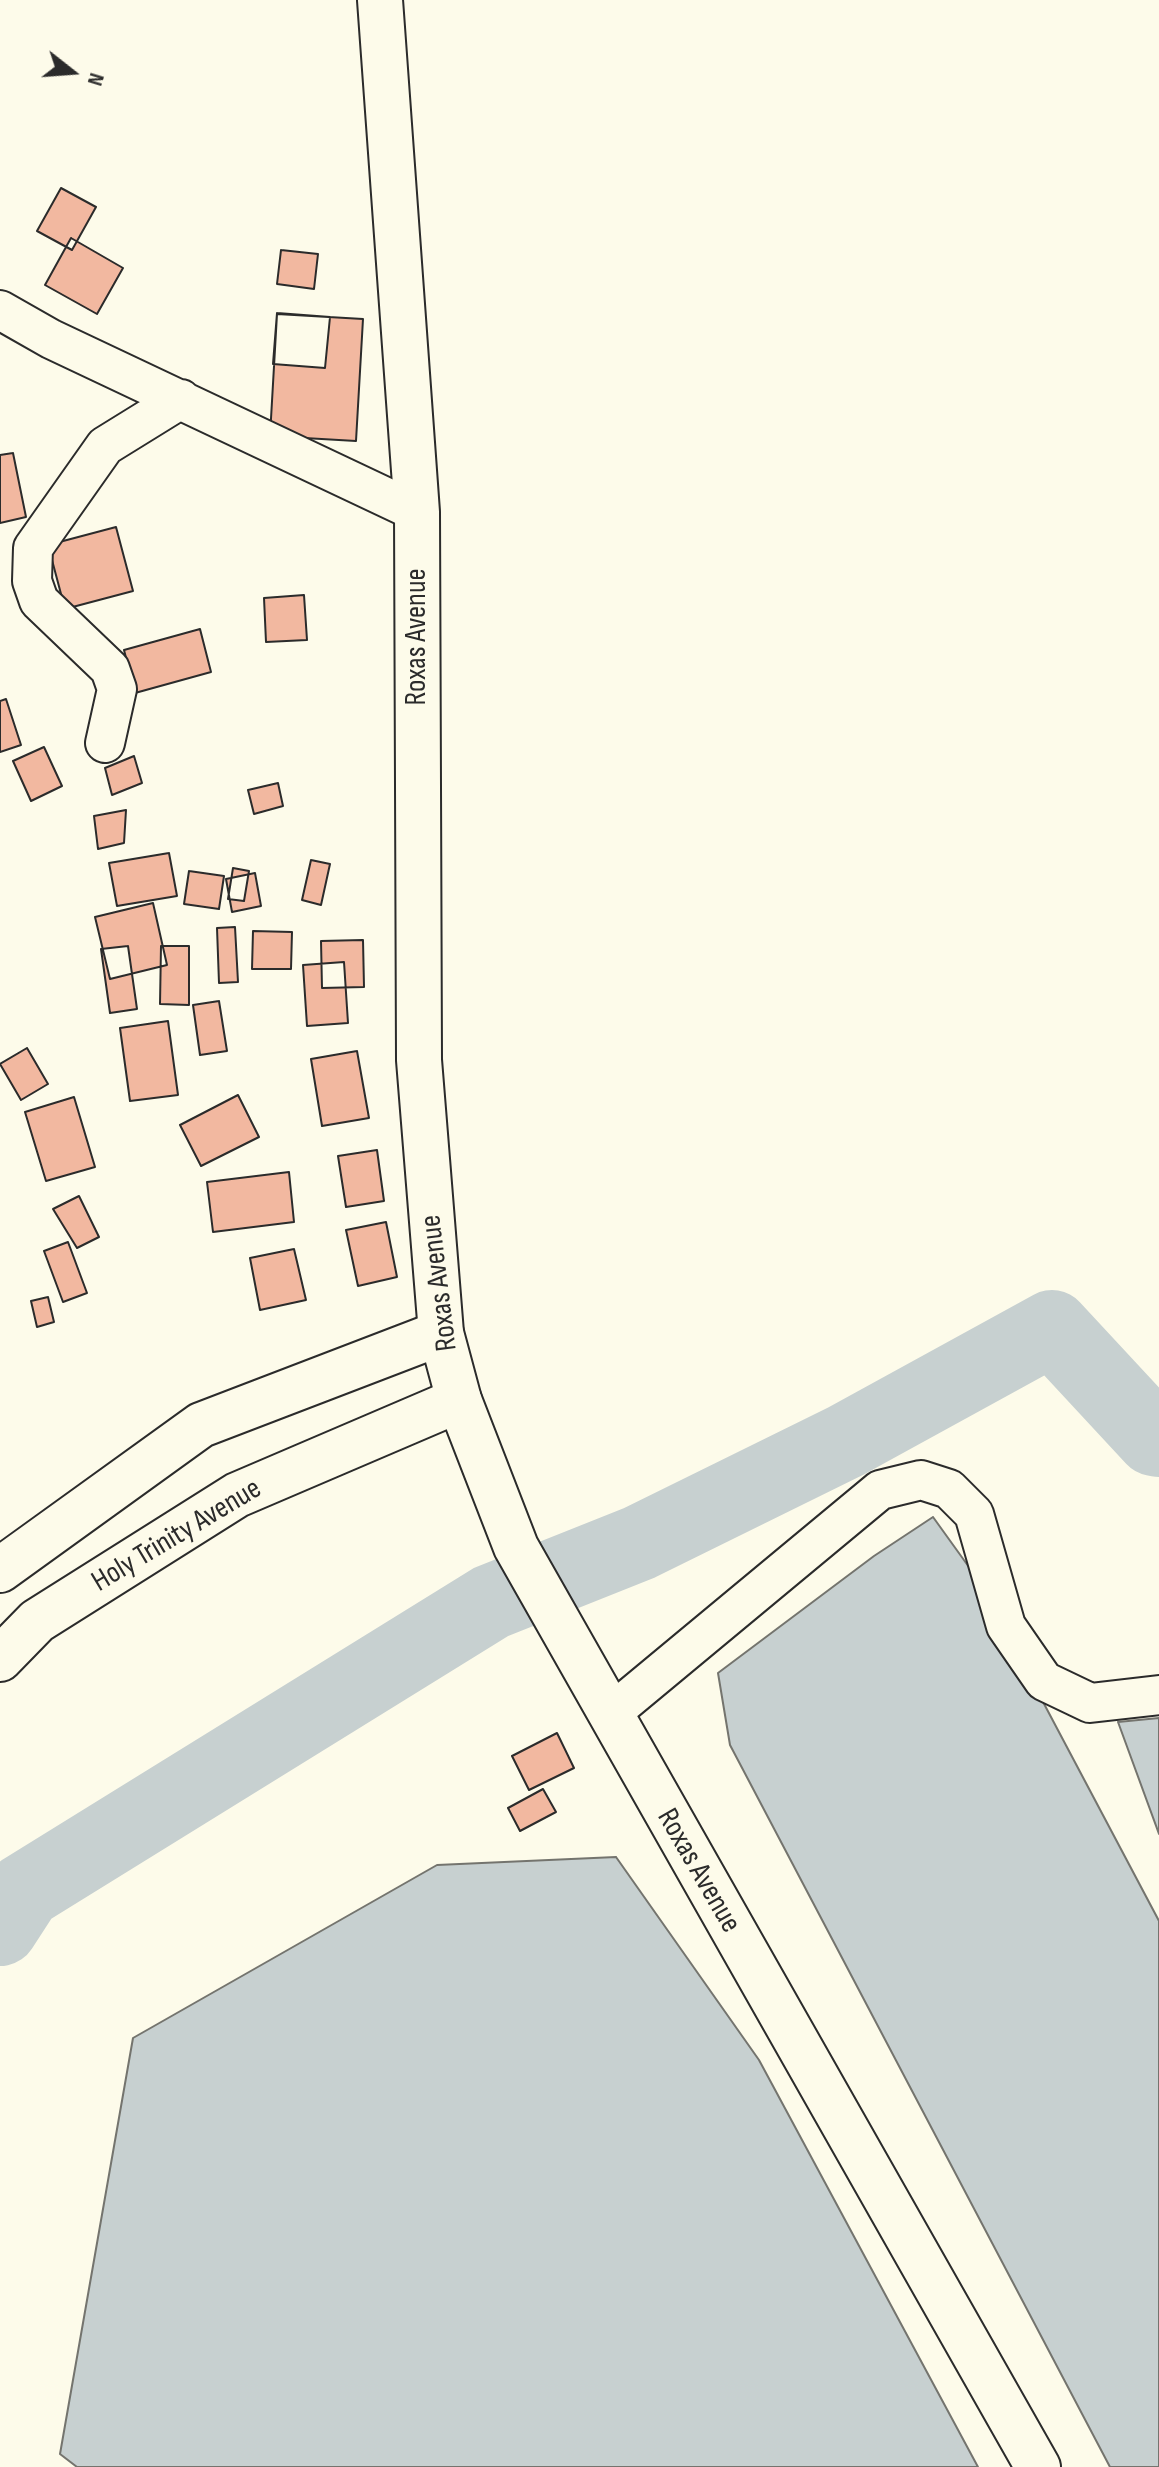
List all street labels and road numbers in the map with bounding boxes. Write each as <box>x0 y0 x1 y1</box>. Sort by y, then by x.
street label: Roxas Avenue <box>399 568 435 706</box>
street label: Roxas Avenue <box>414 1213 466 1353</box>
street label: Holy Trinity Avenue <box>86 1471 268 1601</box>
street label: Roxas Avenue <box>648 1803 748 1939</box>

